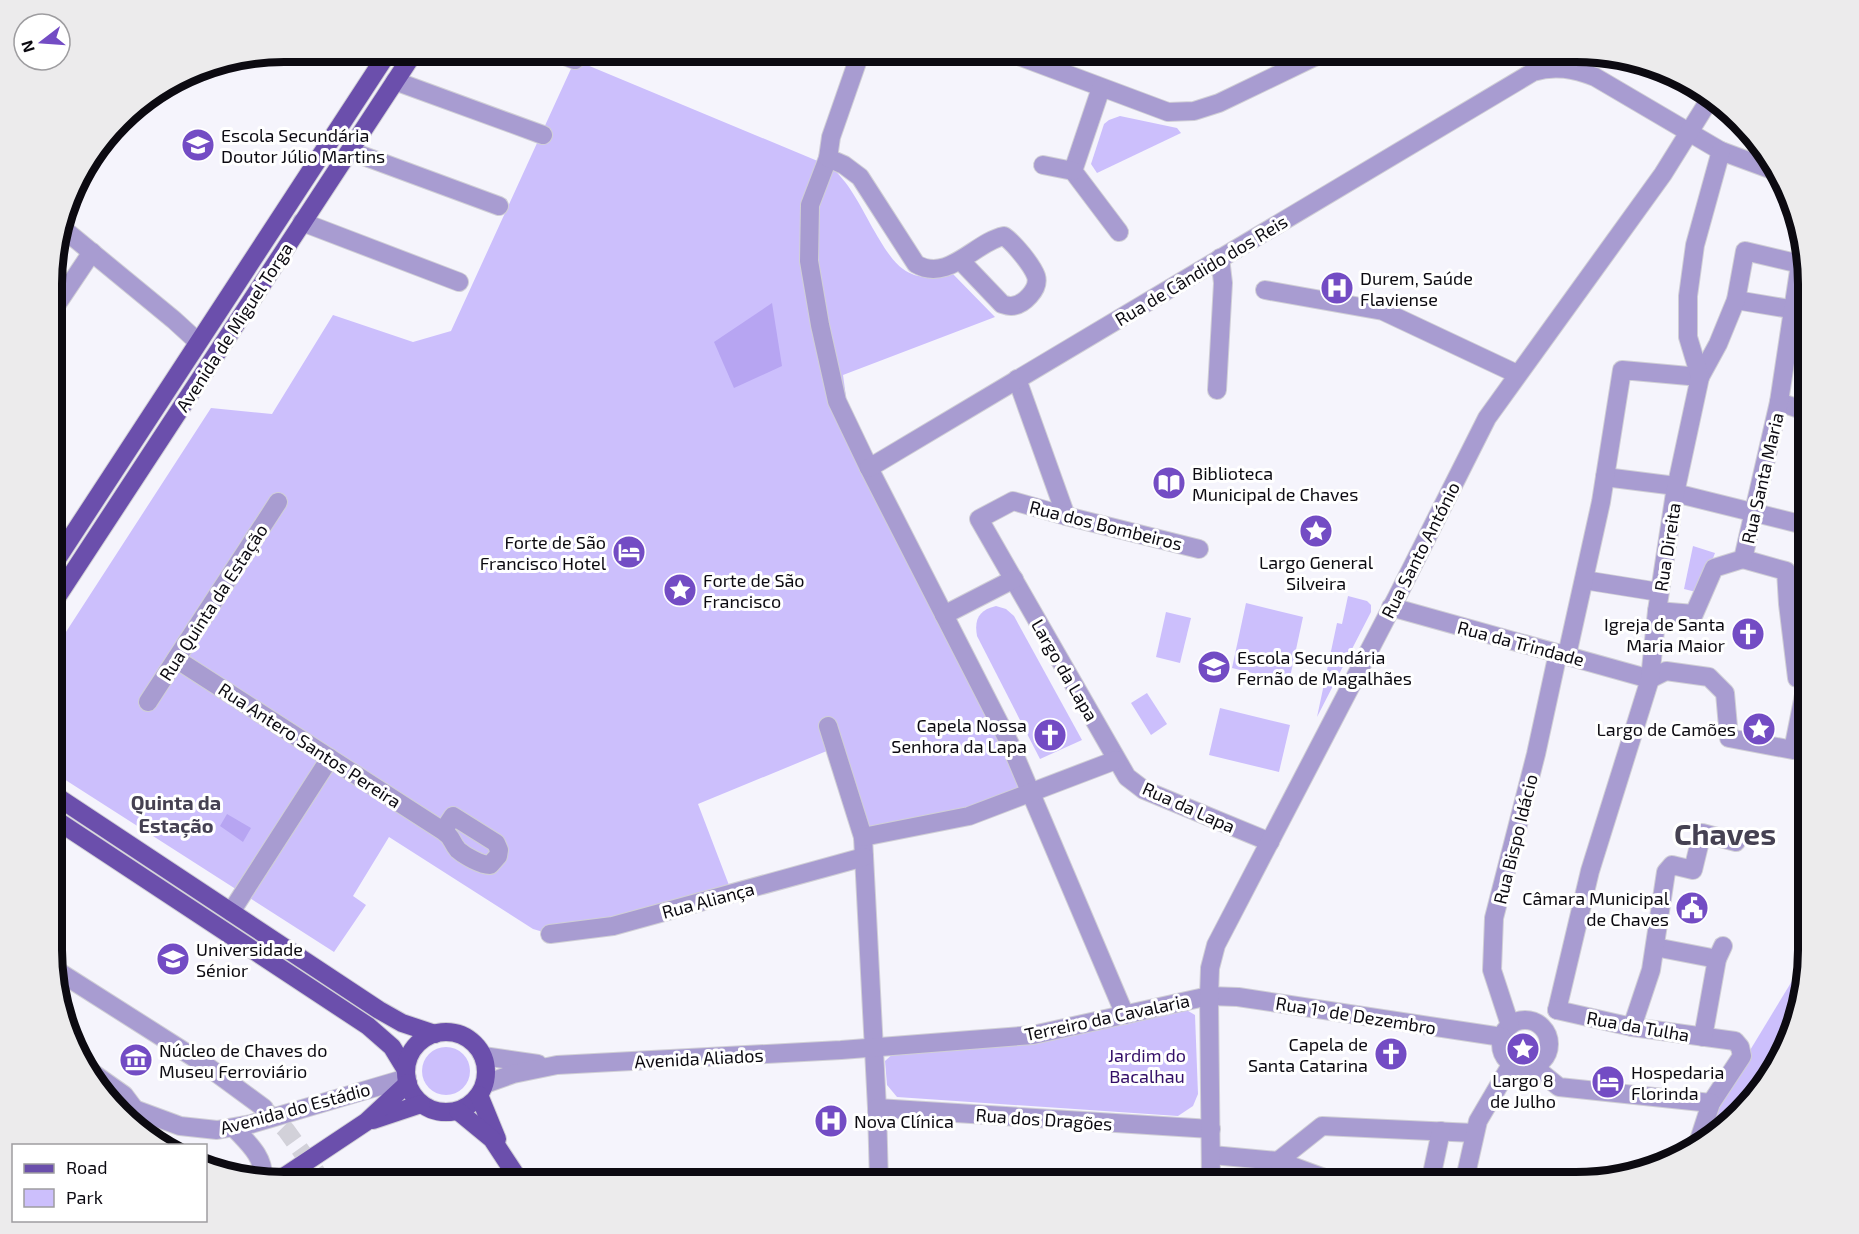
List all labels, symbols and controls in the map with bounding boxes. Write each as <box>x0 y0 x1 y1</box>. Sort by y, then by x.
north arrow <box>12 12 72 72</box>
text: N <box>16 38 38 55</box>
place label: Escola Secundária Doutor Júlio Martins <box>221 124 385 167</box>
school or university icon: Escola Secundária Doutor Júlio Martins <box>180 127 216 163</box>
street label: Rua de Cândido dos Reis <box>1111 210 1291 330</box>
street label: Avenida de Miguel Torga <box>171 238 297 416</box>
place label: Durem, Saúde Flaviense <box>1360 267 1473 310</box>
hospital icon: Durem, Saúde Flaviense <box>1319 270 1355 306</box>
street label: Rua Santa Maria <box>1736 410 1788 546</box>
place label: Biblioteca Municipal de Chaves <box>1192 462 1358 505</box>
library icon: Biblioteca Municipal de Chaves <box>1151 465 1187 501</box>
street label: Rua Santo António <box>1376 478 1464 622</box>
street label: Rua dos Bombeiros <box>1027 495 1185 555</box>
street label: Rua Direita <box>1649 501 1685 593</box>
place icon: Largo General Silveira <box>1298 513 1334 549</box>
street label: Rua Quinta da Estação <box>154 520 273 685</box>
place label: Forte de São Francisco Hotel <box>480 531 607 574</box>
hotel icon: Forte de São Francisco Hotel <box>611 534 647 570</box>
place label: Largo General Silveira <box>1259 551 1374 594</box>
place label: Forte de São Francisco <box>703 569 805 612</box>
place icon: Forte de São Francisco <box>662 572 698 608</box>
place label: Igreja de Santa Maria Maior <box>1604 613 1725 656</box>
street label: Largo da Lapa <box>1027 615 1103 725</box>
street label: Rua da Trindade <box>1455 616 1587 670</box>
church icon: Igreja de Santa Maria Maior <box>1730 616 1766 652</box>
place label: Escola Secundária Fernão de Magalhães <box>1237 646 1412 689</box>
school or university icon: Escola Secundária Fernão de Magalhães <box>1196 649 1232 685</box>
street label: Rua Antero Santos Pereira <box>215 678 405 812</box>
place icon: Largo de Camões <box>1741 711 1777 747</box>
place label: Capela Nossa Senhora da Lapa <box>891 714 1027 757</box>
church icon: Capela Nossa Senhora da Lapa <box>1032 717 1068 753</box>
place label: Largo de Camões <box>1597 718 1736 740</box>
street label: Rua Bispo Idácio <box>1488 772 1542 906</box>
street label: Rua da Lapa <box>1139 777 1239 837</box>
district label: Quinta da Estação <box>131 790 221 838</box>
district label: Chaves <box>1674 815 1776 851</box>
street label: Rua Aliança <box>659 877 757 924</box>
place label: Câmara Municipal de Chaves <box>1522 887 1670 930</box>
public building icon: Câmara Municipal de Chaves <box>1674 890 1710 926</box>
place label: Universidade Sénior <box>196 938 303 981</box>
school or university icon: Universidade Sénior <box>155 941 191 977</box>
street label: Terreiro da Cavalaria <box>1022 989 1192 1045</box>
street label: Rua 1º de Dezembro <box>1274 991 1438 1039</box>
street label: Rua da Tulha <box>1585 1006 1691 1046</box>
place icon: Largo 8 de Julho <box>1505 1031 1541 1067</box>
place label: Capela de Santa Catarina <box>1248 1033 1368 1076</box>
church icon: Capela de Santa Catarina <box>1373 1036 1409 1072</box>
place label: Núcleo de Chaves do Museu Ferroviário <box>159 1039 327 1082</box>
museum icon: Núcleo de Chaves do Museu Ferroviário <box>118 1042 154 1078</box>
street label: Avenida Aliados <box>634 1044 764 1072</box>
park label: Jardim do Bacalhau <box>1108 1044 1186 1087</box>
place label: Hospedaria Florinda <box>1631 1061 1724 1104</box>
hotel icon: Hospedaria Florinda <box>1590 1064 1626 1100</box>
place label: Largo 8 de Julho <box>1490 1069 1556 1112</box>
street label: Avenida do Estádio <box>217 1077 373 1139</box>
hospital icon: Nova Clínica <box>813 1103 849 1139</box>
street label: Rua dos Dragões <box>975 1103 1113 1135</box>
place label: Nova Clínica <box>854 1110 954 1132</box>
legend <box>12 1144 207 1222</box>
text: Road <box>66 1156 107 1178</box>
text: Park <box>66 1186 103 1208</box>

